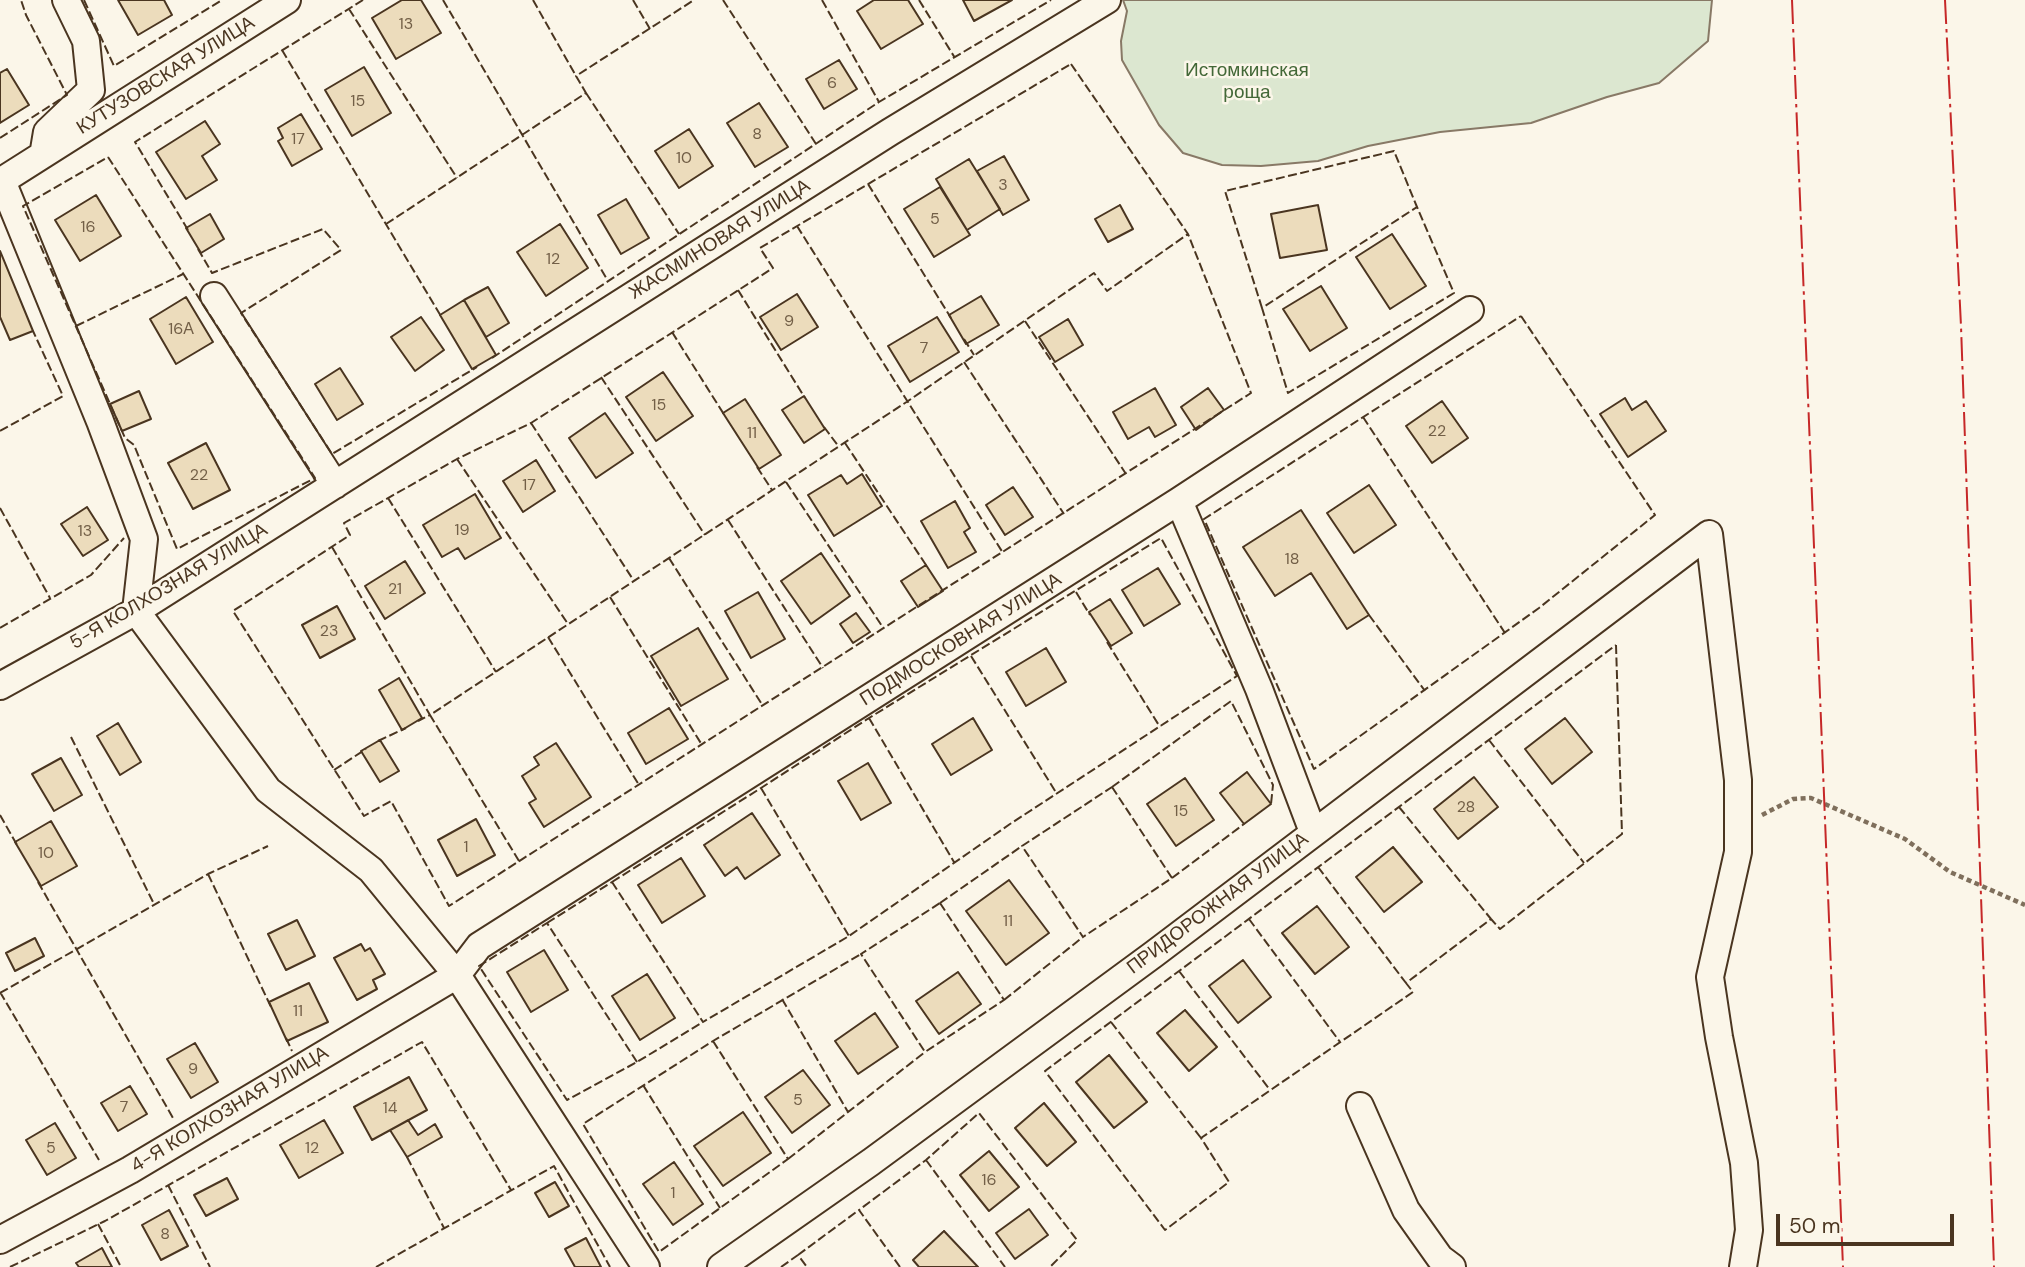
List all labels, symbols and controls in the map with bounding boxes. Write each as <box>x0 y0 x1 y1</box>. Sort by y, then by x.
street label: КУТУЗОВСКАЯ УЛИЦА <box>73 12 259 140</box>
house number: 13 <box>399 15 413 35</box>
park label: Истомкинская роща <box>1185 60 1309 104</box>
house number: 6 <box>827 74 837 94</box>
house number: 15 <box>351 92 365 112</box>
house number: 8 <box>752 125 762 145</box>
house number: 17 <box>291 130 305 150</box>
house number: 10 <box>676 149 692 169</box>
street label: ЖАСМИНОВАЯ УЛИЦА <box>625 175 815 305</box>
house number: 3 <box>998 176 1008 196</box>
house number: 5 <box>930 210 940 230</box>
house number: 16 <box>80 218 96 238</box>
house number: 12 <box>546 250 560 270</box>
house number: 9 <box>784 312 794 332</box>
house number: 16А <box>168 320 194 340</box>
house number: 7 <box>920 339 928 359</box>
house number: 15 <box>652 396 666 416</box>
house number: 22 <box>1428 422 1446 442</box>
house number: 11 <box>747 424 757 444</box>
house number: 22 <box>190 466 208 486</box>
house number: 17 <box>522 476 536 496</box>
street label: 5-Я КОЛХОЗНАЯ УЛИЦА <box>66 519 272 655</box>
house number: 19 <box>454 521 470 541</box>
house number: 13 <box>78 522 92 542</box>
house number: 18 <box>1285 550 1299 570</box>
street label: ПОДМОСКОВНАЯ УЛИЦА <box>856 569 1066 711</box>
house number: 21 <box>388 580 402 600</box>
house number: 23 <box>320 622 338 642</box>
house number: 28 <box>1457 798 1475 818</box>
house number: 15 <box>1174 802 1188 822</box>
street label: ПРИДОРОЖНАЯ УЛИЦА <box>1123 828 1313 980</box>
house number: 1 <box>464 838 468 858</box>
house number: 10 <box>38 844 54 864</box>
house number: 11 <box>1003 912 1013 932</box>
house number: 11 <box>293 1002 303 1022</box>
street label: 4-Я КОЛХОЗНАЯ УЛИЦА <box>127 1042 333 1178</box>
house number: 9 <box>188 1060 198 1080</box>
house number: 5 <box>793 1091 803 1111</box>
house number: 7 <box>120 1098 128 1118</box>
house number: 14 <box>383 1099 397 1119</box>
house number: 5 <box>46 1139 56 1159</box>
house number: 12 <box>305 1139 319 1159</box>
house number: 16 <box>981 1171 997 1191</box>
house number: 1 <box>671 1184 675 1204</box>
scale bar <box>1780 1200 1958 1244</box>
text: 50 m <box>1789 1212 1840 1240</box>
house number: 8 <box>160 1225 170 1245</box>

